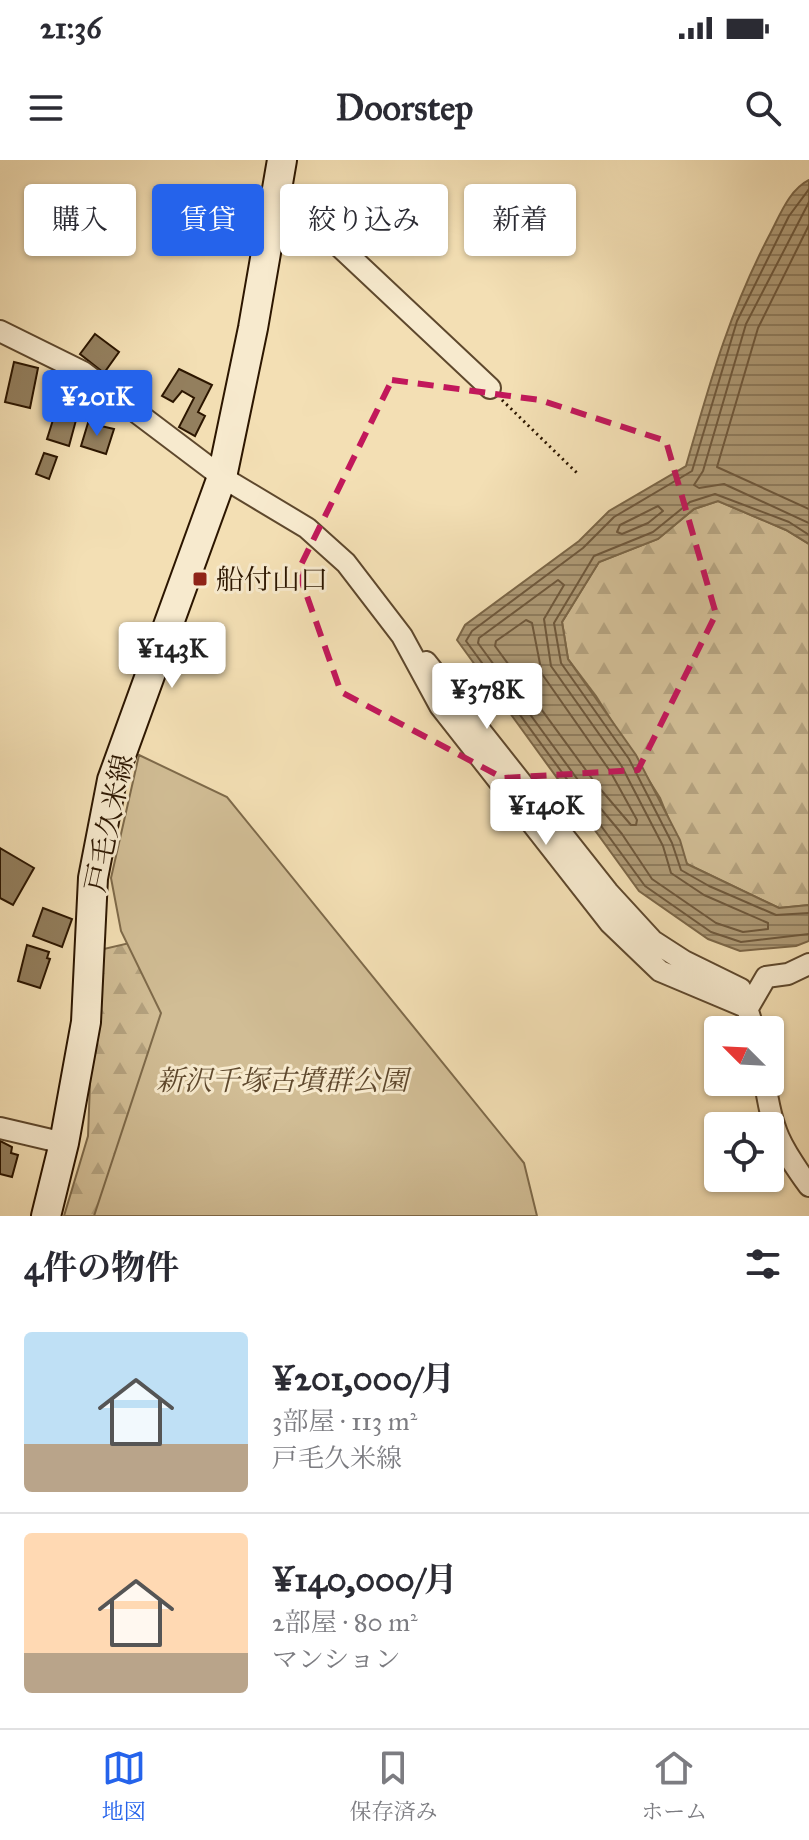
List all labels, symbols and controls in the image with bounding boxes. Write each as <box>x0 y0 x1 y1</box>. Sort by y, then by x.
text: 21:36 <box>40 10 102 46</box>
icon: menu <box>24 86 68 130</box>
text: Doorstep <box>336 86 473 130</box>
icon: search <box>741 86 785 130</box>
chip: 購入 <box>24 184 136 256</box>
chip: 賃貸 <box>152 184 264 256</box>
chip: 絞り込み <box>280 184 448 256</box>
chip: 新着 <box>464 184 576 256</box>
pin: ¥201K <box>41 370 153 438</box>
text: ¥201K <box>60 380 134 412</box>
place label: 船付山口 <box>216 562 328 597</box>
marker: 船付山口 <box>191 570 209 588</box>
pin: ¥143K <box>116 622 228 690</box>
text: ¥143K <box>137 632 207 664</box>
pin: ¥378K <box>431 663 543 731</box>
text: ¥378K <box>450 673 524 705</box>
street label: 戸毛久米線 <box>77 751 141 895</box>
pin: ¥140K <box>490 779 602 847</box>
text: ¥140K <box>508 789 584 821</box>
north arrow <box>704 1016 784 1096</box>
map controls <box>704 1016 784 1192</box>
park label: 新沢千塚古墳群公園 <box>156 1063 412 1098</box>
button: locate <box>704 1112 784 1192</box>
icon: filters <box>741 1242 785 1286</box>
text: 4件の物件 <box>24 1247 179 1288</box>
text: ¥201,000/月 <box>272 1358 455 1399</box>
icon: home <box>88 1364 184 1460</box>
text: 3部屋 · 113 m² <box>272 1405 417 1437</box>
text: 戸毛久米線 <box>272 1442 402 1474</box>
text: ¥140,000/月 <box>272 1559 458 1600</box>
icon: home <box>88 1565 184 1661</box>
text: 2部屋 · 80 m² <box>272 1606 418 1638</box>
text: マンション <box>272 1643 401 1675</box>
tab: 地図 <box>102 1746 146 1825</box>
tab: 保存済み <box>349 1746 437 1825</box>
tab: ホーム <box>641 1746 707 1825</box>

